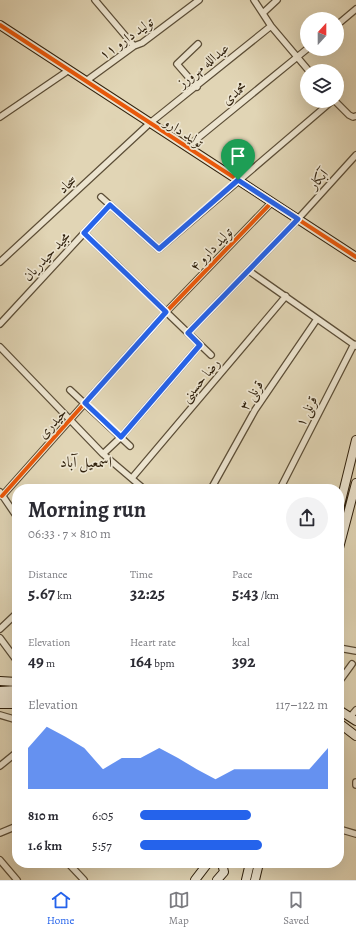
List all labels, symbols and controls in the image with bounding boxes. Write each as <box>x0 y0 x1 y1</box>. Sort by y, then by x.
north arrow <box>300 12 344 56</box>
map controls <box>300 12 344 108</box>
street label: تولید دارو ۱۱ <box>95 13 158 64</box>
street label: عبدالله مهرورز <box>172 39 233 93</box>
button: layers <box>300 64 344 108</box>
street label: محمدی <box>218 77 251 109</box>
street label: تولید دارو <box>159 112 207 152</box>
pin <box>221 139 255 180</box>
icon: arrive <box>227 145 249 167</box>
street label: آبکار <box>303 164 334 195</box>
street label: سجاد <box>54 171 81 198</box>
street label: تولید دارو ۴ <box>186 223 237 275</box>
street label: مجید حیدریان <box>18 227 75 285</box>
street label: رضا حسینی <box>176 354 224 406</box>
street label: قرنلی ۳ <box>235 377 268 414</box>
street label: قرنلی ۱ <box>291 393 322 430</box>
street label: حیدری <box>33 404 71 443</box>
district label: اسمعیل آباد <box>60 452 112 473</box>
text: Morning run <box>28 495 146 525</box>
button: share <box>286 497 328 539</box>
text: 06:33 · 7 × 810 m <box>28 525 111 542</box>
text: Distance <box>28 567 67 582</box>
text: Time <box>130 567 153 582</box>
text: Pace <box>232 567 252 582</box>
text: 5.67 <box>28 582 55 605</box>
text: 32:25 <box>130 582 165 605</box>
text: 5:43 <box>232 582 259 605</box>
text: km <box>55 588 72 603</box>
text: /km <box>259 588 279 603</box>
text: Elevation <box>28 635 70 650</box>
text: Heart rate <box>130 635 176 650</box>
text: kcal <box>232 635 250 650</box>
text: 49 <box>28 650 44 673</box>
text: 164 <box>130 650 152 673</box>
text: 392 <box>232 650 255 673</box>
text: m <box>44 656 55 671</box>
text: bpm <box>152 656 175 671</box>
text: Elevation <box>28 696 78 713</box>
text: 117–122 m <box>276 696 328 713</box>
text: 810 m <box>28 807 59 824</box>
text: 6:05 <box>92 807 114 824</box>
text: 1.6 km <box>28 837 62 854</box>
text: 5:57 <box>92 837 112 854</box>
tab: Home <box>47 889 74 928</box>
tab: Map <box>168 889 190 928</box>
tab: Saved <box>283 889 309 928</box>

